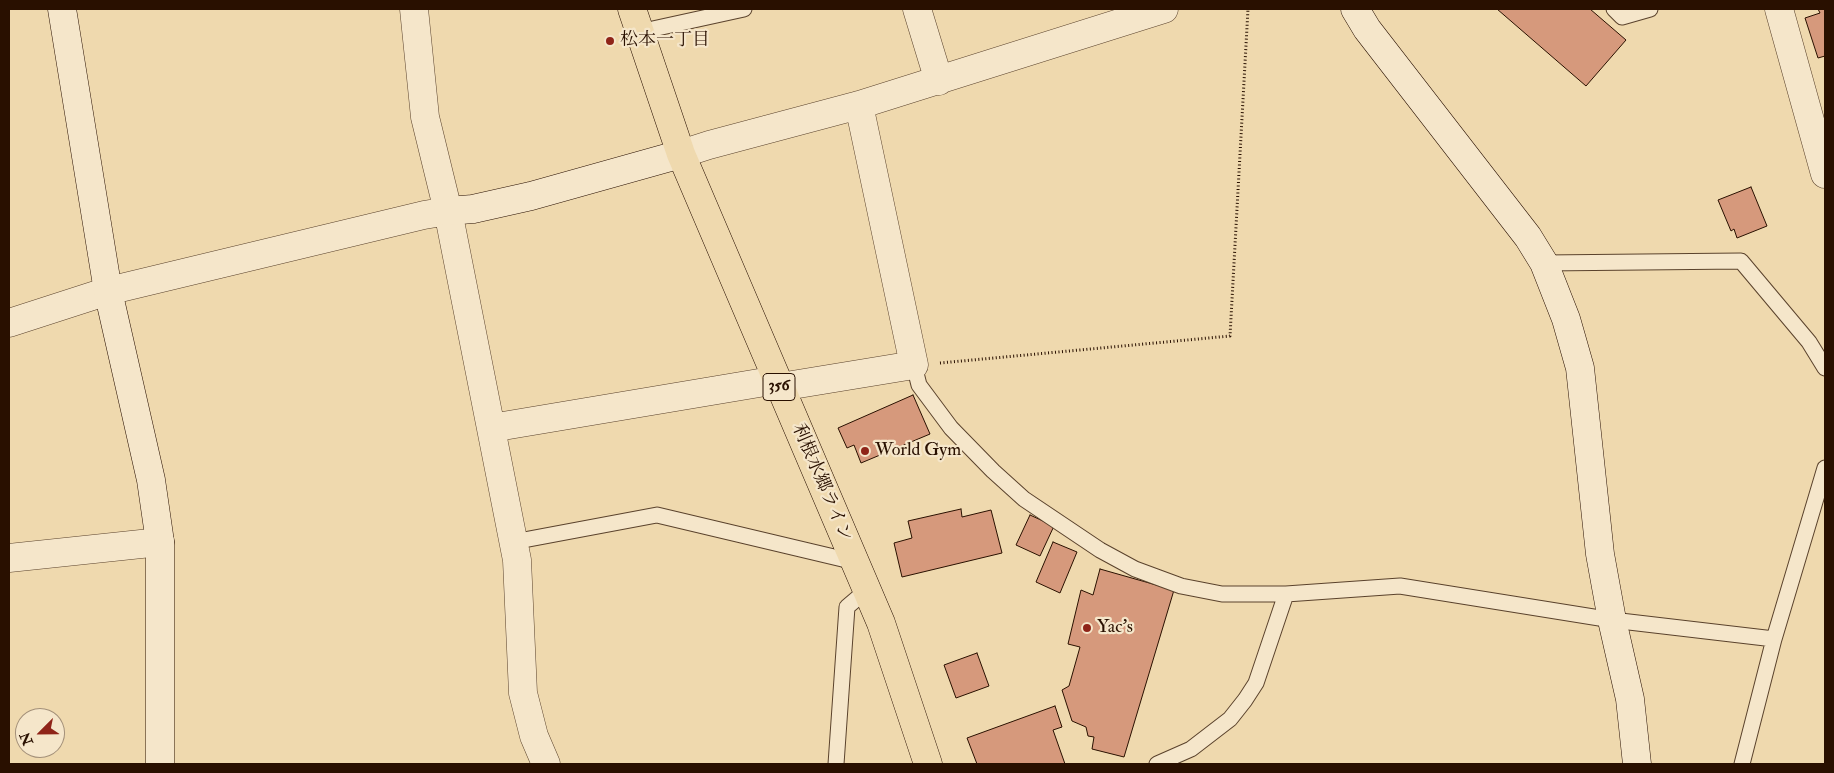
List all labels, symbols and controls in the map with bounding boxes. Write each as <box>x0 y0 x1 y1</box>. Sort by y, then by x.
place label: 松本一丁目 <box>620 30 710 52</box>
marker: 松本一丁目 <box>604 35 616 47</box>
road number: 356 <box>763 374 795 401</box>
street label: 利根水郷ライン <box>786 421 856 545</box>
place label: World Gym <box>875 440 961 462</box>
marker: World Gym <box>859 445 871 457</box>
place label: Yac's <box>1097 617 1133 639</box>
marker: Yac's <box>1081 622 1093 634</box>
north arrow <box>15 708 65 758</box>
text: N <box>16 730 37 748</box>

